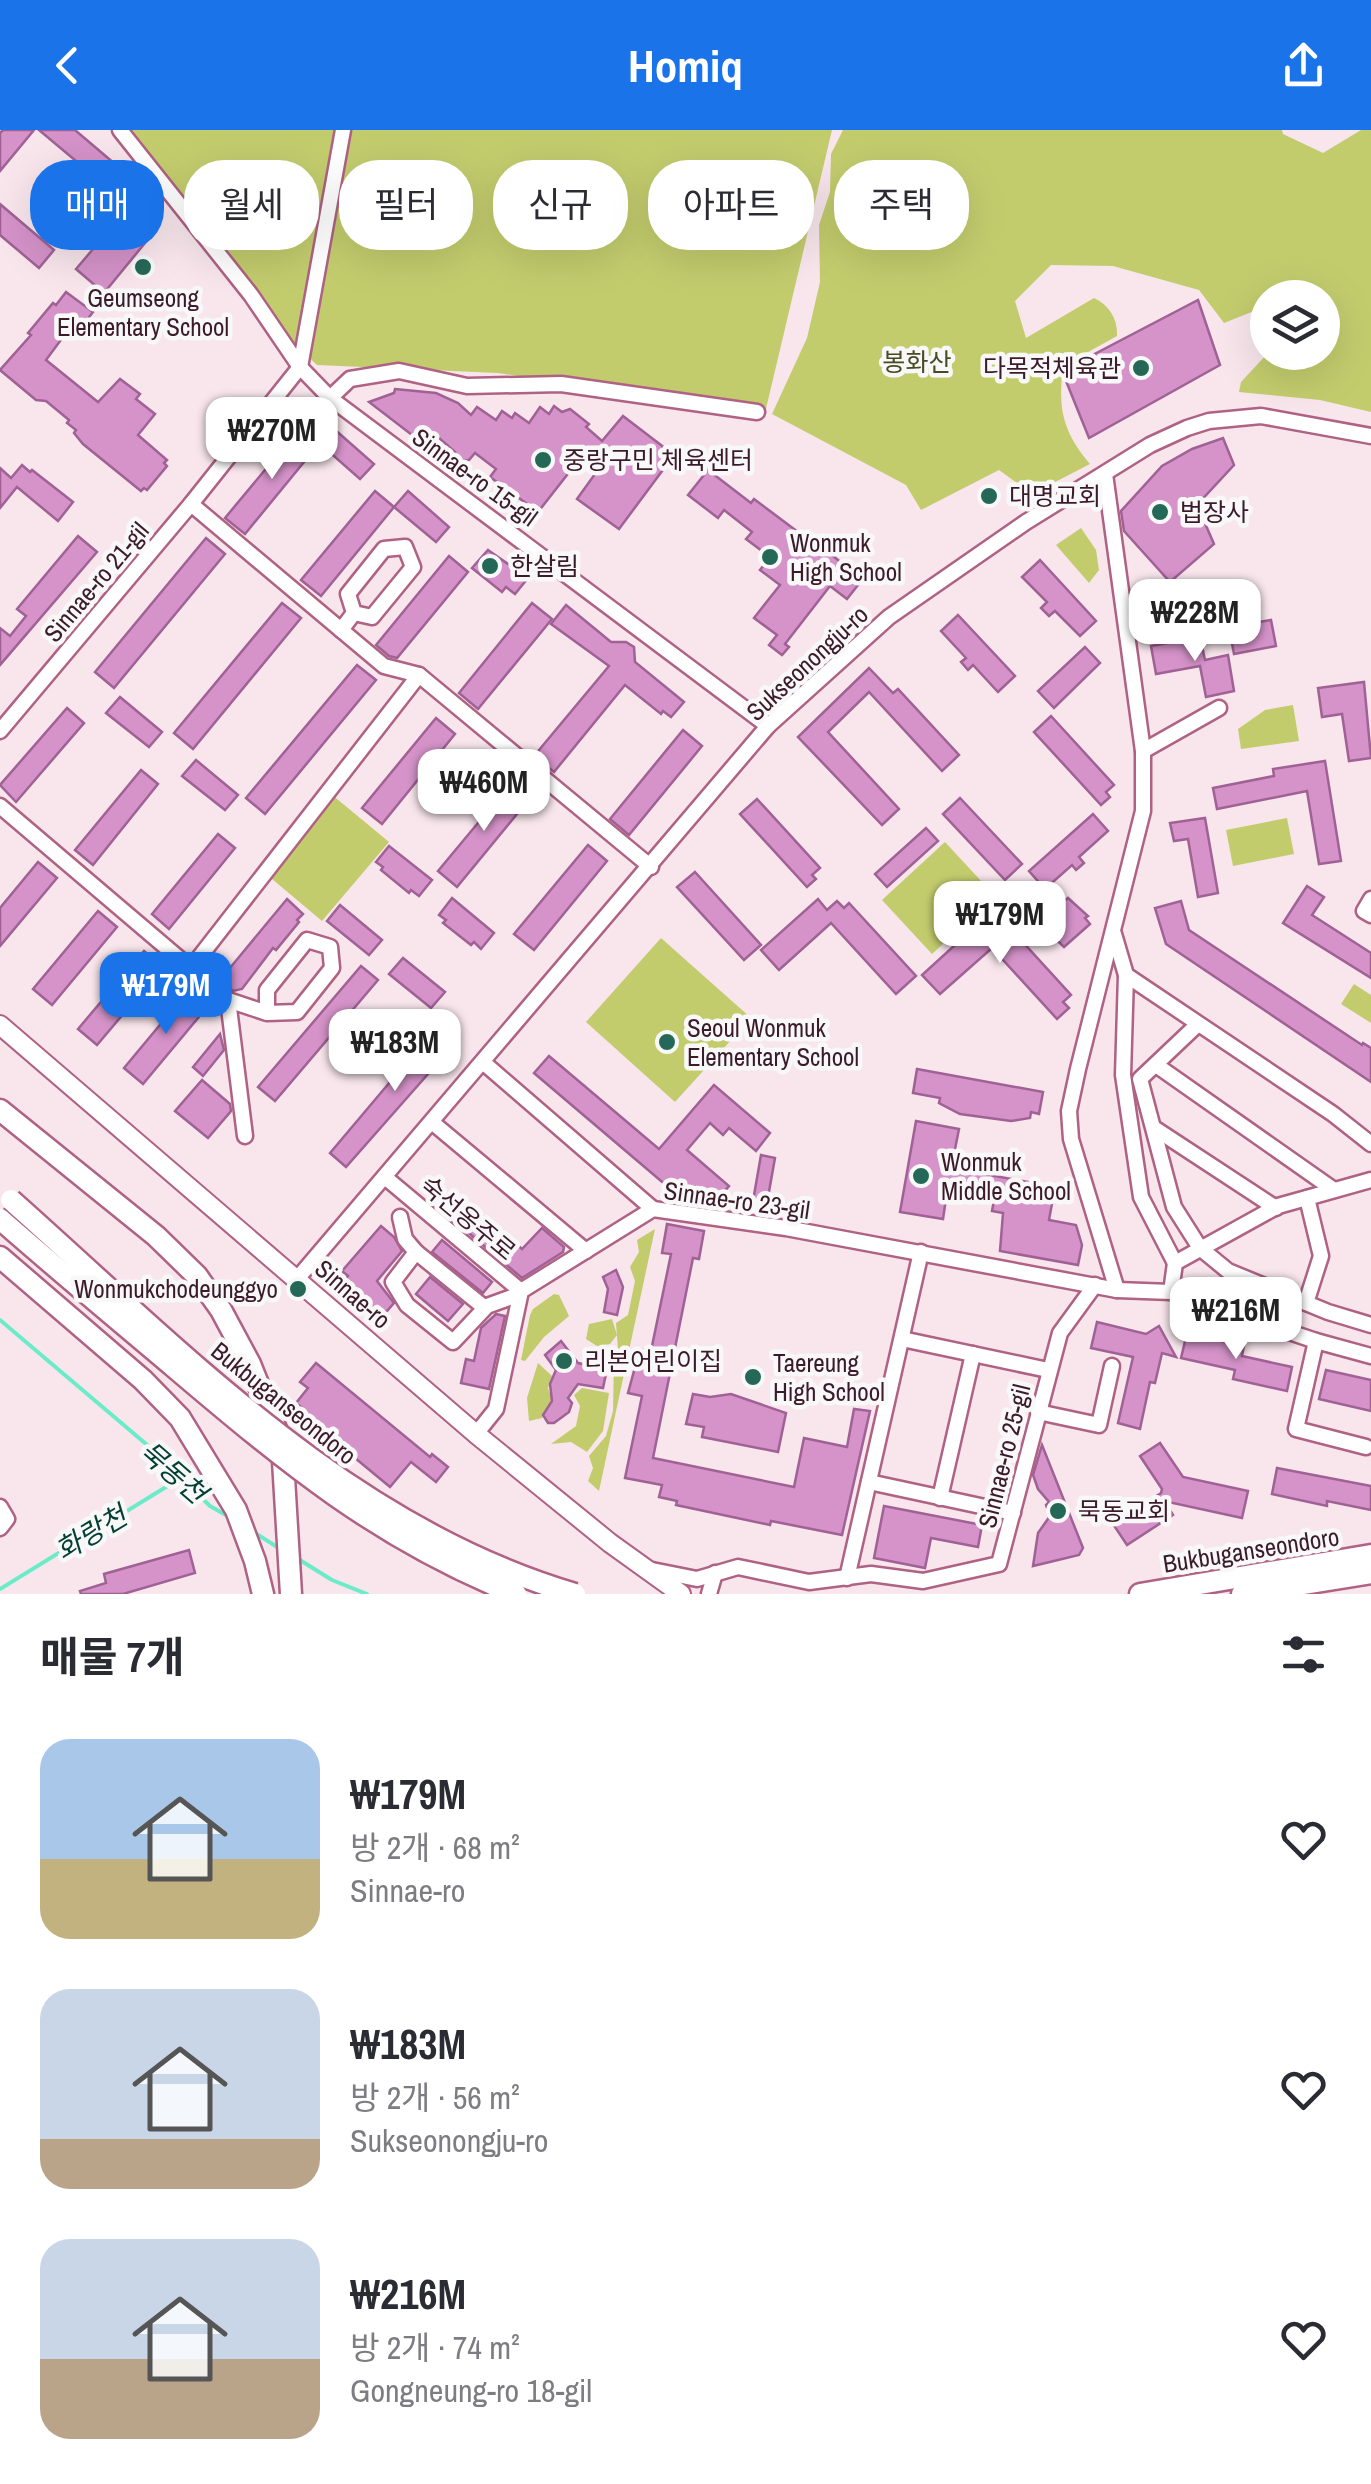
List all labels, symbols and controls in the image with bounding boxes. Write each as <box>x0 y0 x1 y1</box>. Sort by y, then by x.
text: Homiq <box>628 35 743 96</box>
icon: back <box>40 38 95 93</box>
icon: share <box>1276 38 1331 93</box>
chip: 매매 <box>30 160 164 250</box>
chip: 월세 <box>184 160 319 250</box>
chip: 필터 <box>339 160 473 250</box>
chip: 신규 <box>493 160 628 250</box>
chip: 아파트 <box>648 160 814 250</box>
chip: 주택 <box>834 160 969 250</box>
marker: Geumseong Elementary School <box>132 256 154 278</box>
map controls <box>1250 280 1340 370</box>
button: layers <box>1250 280 1340 370</box>
place label: Geumseong Elementary School <box>57 281 229 344</box>
park label: 봉화산 <box>882 345 952 379</box>
place label: 다목적체육관 <box>983 351 1121 385</box>
marker: 다목적체육관 <box>1130 357 1152 379</box>
pin: ₩270M <box>202 397 342 482</box>
text: ₩270M <box>228 408 316 451</box>
street label: Sinnae-ro 15-gil <box>406 420 544 534</box>
place label: 중랑구민 체육센터 <box>563 443 753 477</box>
marker: 중랑구민 체육센터 <box>532 449 554 471</box>
place label: 대명교회 <box>1009 479 1101 513</box>
marker: 대명교회 <box>978 485 1000 507</box>
place label: 법장사 <box>1180 495 1249 529</box>
marker: 법장사 <box>1149 501 1171 523</box>
street label: Sinnae-ro 21-gil <box>36 515 156 649</box>
place label: Wonmuk High School <box>790 526 902 589</box>
marker: Wonmuk High School <box>759 546 781 568</box>
place label: 한살림 <box>510 549 579 583</box>
marker: 한살림 <box>479 555 501 577</box>
pin: ₩228M <box>1125 579 1265 664</box>
text: ₩228M <box>1151 590 1239 633</box>
street label: Sukseonongju-ro <box>739 598 875 728</box>
pin: ₩460M <box>414 749 554 834</box>
text: ₩460M <box>440 760 528 803</box>
pin: ₩179M <box>930 881 1070 966</box>
text: ₩179M <box>956 892 1044 935</box>
pin: ₩179M <box>96 952 236 1037</box>
text: ₩179M <box>122 963 210 1006</box>
pin: ₩183M <box>325 1009 465 1094</box>
place label: Seoul Wonmuk Elementary School <box>687 1011 859 1074</box>
text: ₩183M <box>351 1020 439 1063</box>
marker: Seoul Wonmuk Elementary School <box>656 1031 678 1053</box>
place label: Wonmuk Middle School <box>941 1145 1071 1208</box>
marker: Wonmuk Middle School <box>910 1165 932 1187</box>
street label: 숙선옹주로 <box>413 1168 523 1268</box>
street label: Sinnae-ro 23-gil <box>662 1173 812 1227</box>
street label: Sinnae-ro <box>308 1252 398 1336</box>
place label: Wonmukchodeunggyo <box>74 1272 278 1306</box>
pin: ₩216M <box>1166 1277 1306 1362</box>
marker: Wonmukchodeunggyo <box>287 1278 309 1300</box>
text: ₩216M <box>1192 1288 1280 1331</box>
street label: Bukbuganseondoro <box>204 1334 364 1472</box>
place label: 리본어린이집 <box>584 1344 722 1378</box>
place label: Taereung High School <box>773 1346 885 1409</box>
marker: 리본어린이집 <box>553 1350 575 1372</box>
marker: Taereung High School <box>742 1366 764 1388</box>
street label: Sinnae-ro 25-gil <box>970 1381 1038 1531</box>
water label: 묵동천 <box>131 1432 217 1514</box>
place label: 묵동교회 <box>1078 1494 1170 1528</box>
water label: 화랑천 <box>48 1495 137 1569</box>
marker: 묵동교회 <box>1047 1500 1069 1522</box>
street label: Bukbuganseondoro <box>1161 1519 1341 1581</box>
icon: filters <box>1276 1627 1331 1682</box>
text: 매물 7개 <box>40 1629 185 1685</box>
text: ₩179M <box>350 1766 466 1822</box>
icon: home <box>120 1779 240 1899</box>
icon: heart <box>1276 1812 1331 1867</box>
text: 방 2개 · 68 m² <box>350 1826 520 1869</box>
text: Sinnae-ro <box>350 1869 465 1912</box>
text: ₩183M <box>350 2016 466 2072</box>
icon: home <box>120 2029 240 2149</box>
icon: heart <box>1276 2062 1331 2117</box>
text: 방 2개 · 56 m² <box>350 2076 520 2119</box>
text: Sukseonongju-ro <box>350 2119 548 2162</box>
text: ₩216M <box>350 2266 466 2322</box>
icon: home <box>120 2279 240 2399</box>
icon: heart <box>1276 2312 1331 2367</box>
text: 방 2개 · 74 m² <box>350 2326 520 2369</box>
text: Gongneung-ro 18-gil <box>350 2369 592 2412</box>

